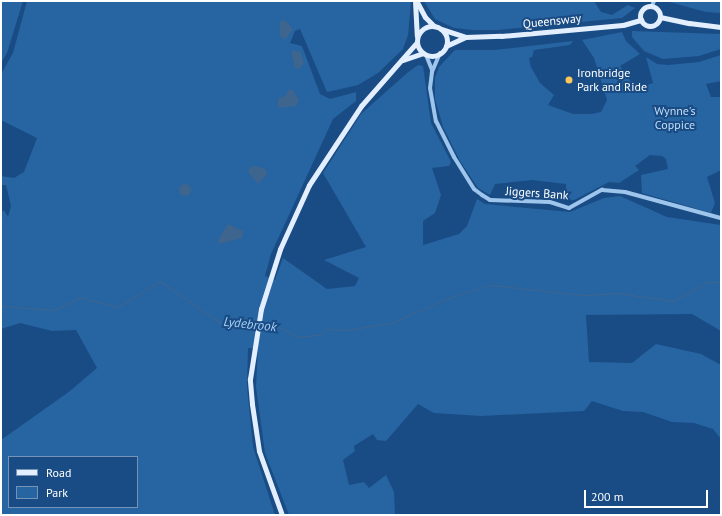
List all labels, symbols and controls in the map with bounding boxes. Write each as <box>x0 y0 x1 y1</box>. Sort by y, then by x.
street label: Queensway <box>522 11 582 31</box>
place label: Ironbridge Park and Ride <box>577 66 647 94</box>
marker: Ironbridge Park and Ride <box>564 75 574 85</box>
park label: Wynne's Coppice <box>654 104 696 132</box>
street label: Jiggers Bank <box>505 184 569 202</box>
water label: Lydebrook <box>223 314 277 336</box>
legend <box>8 456 138 508</box>
text: Road <box>46 465 71 480</box>
scale bar <box>586 482 710 508</box>
text: Park <box>46 485 68 500</box>
text: 200 m <box>591 489 624 504</box>

